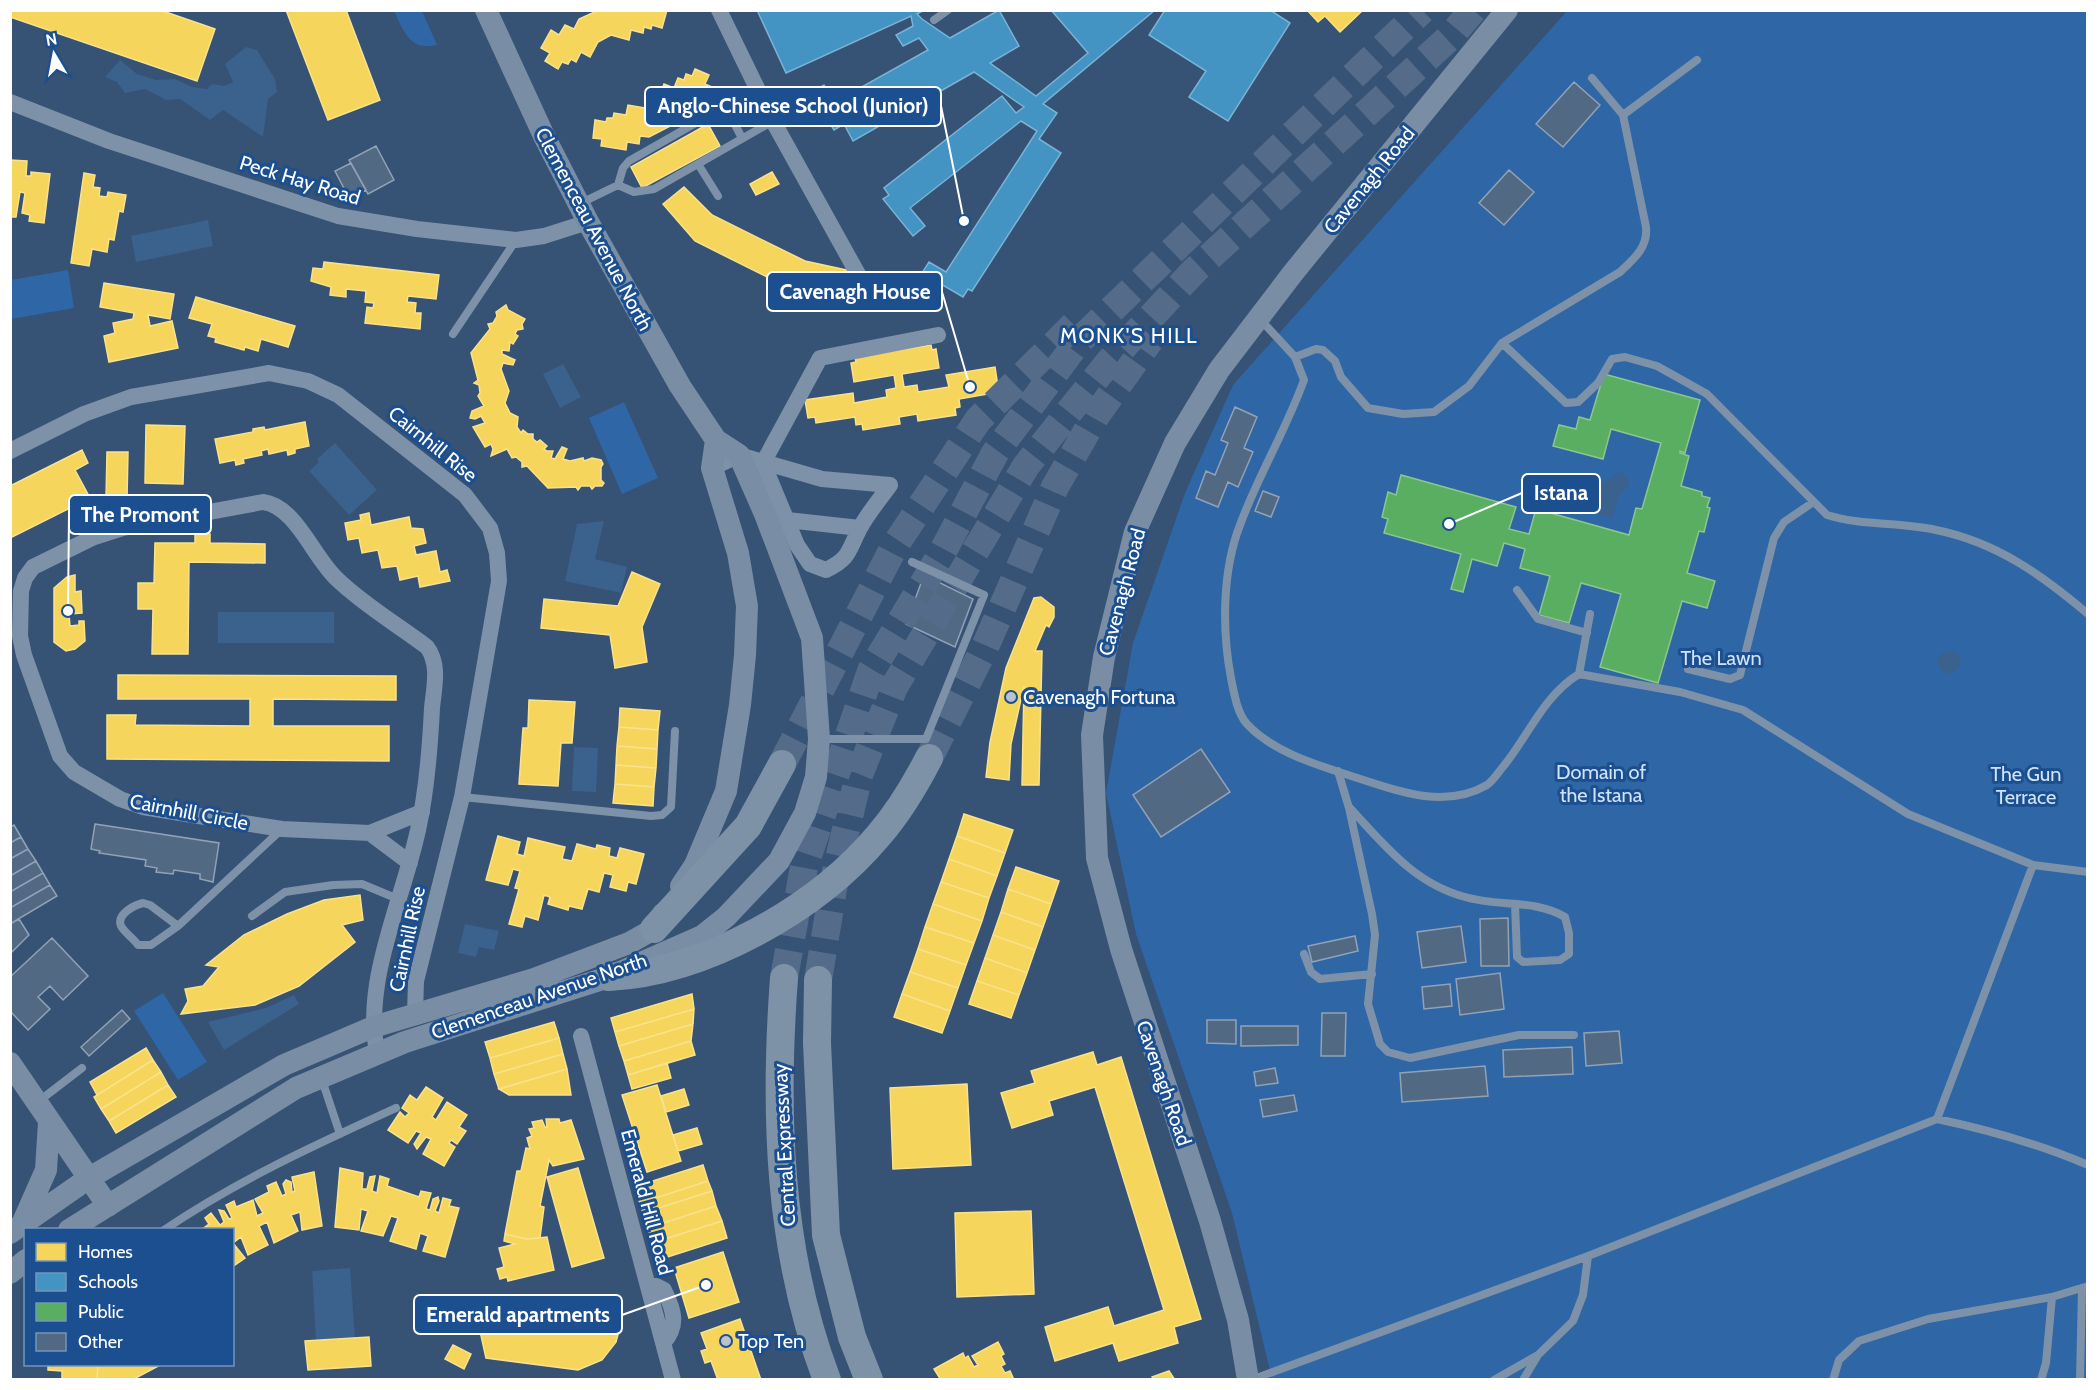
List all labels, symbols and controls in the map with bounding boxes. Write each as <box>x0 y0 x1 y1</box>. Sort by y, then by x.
north arrow <box>24 24 84 84</box>
text: N <box>44 29 59 50</box>
callout: Anglo-Chinese School (Junior) <box>645 87 941 126</box>
text: Anglo-Chinese School (Junior) <box>657 93 929 118</box>
street label: Cavenagh Road <box>1318 122 1420 238</box>
street label: Clemenceau Avenue North <box>530 123 658 335</box>
street label: Peck Hay Road <box>237 150 363 210</box>
callout: Cavenagh House <box>767 272 942 311</box>
text: Cavenagh House <box>779 279 931 304</box>
district label: MONK'S HILL <box>1060 323 1198 348</box>
street label: Cairnhill Rise <box>384 401 482 487</box>
callout: Istana <box>1522 474 1600 513</box>
text: Istana <box>1534 480 1589 505</box>
callout: The Promont <box>69 495 211 534</box>
text: The Promont <box>81 502 199 527</box>
street label: Cavenagh Road <box>1093 526 1151 658</box>
park label: The Lawn <box>1680 646 1762 670</box>
place label: Cavenagh Fortuna <box>1023 685 1176 709</box>
marker: Cavenagh Fortuna <box>1004 690 1018 704</box>
park label: Domain of the Istana <box>1556 760 1646 807</box>
park label: The Gun Terrace <box>1990 762 2062 809</box>
street label: Cairnhill Circle <box>128 789 250 835</box>
street label: Cairnhill Rise <box>384 884 430 994</box>
street label: Clemenceau Avenue North <box>428 948 650 1044</box>
street label: Cavenagh Road <box>1131 1017 1197 1149</box>
street label: Central Expressway <box>768 1063 800 1227</box>
street label: Emerald Hill Road <box>616 1126 678 1278</box>
legend <box>24 1228 234 1366</box>
text: Homes <box>78 1241 133 1263</box>
text: Schools <box>78 1271 138 1293</box>
callout: Emerald apartments <box>414 1295 622 1334</box>
text: Public <box>78 1301 124 1323</box>
text: Emerald apartments <box>426 1302 610 1327</box>
place label: Top Ten <box>738 1329 804 1353</box>
text: Other <box>78 1331 123 1353</box>
marker: Top Ten <box>719 1334 733 1348</box>

